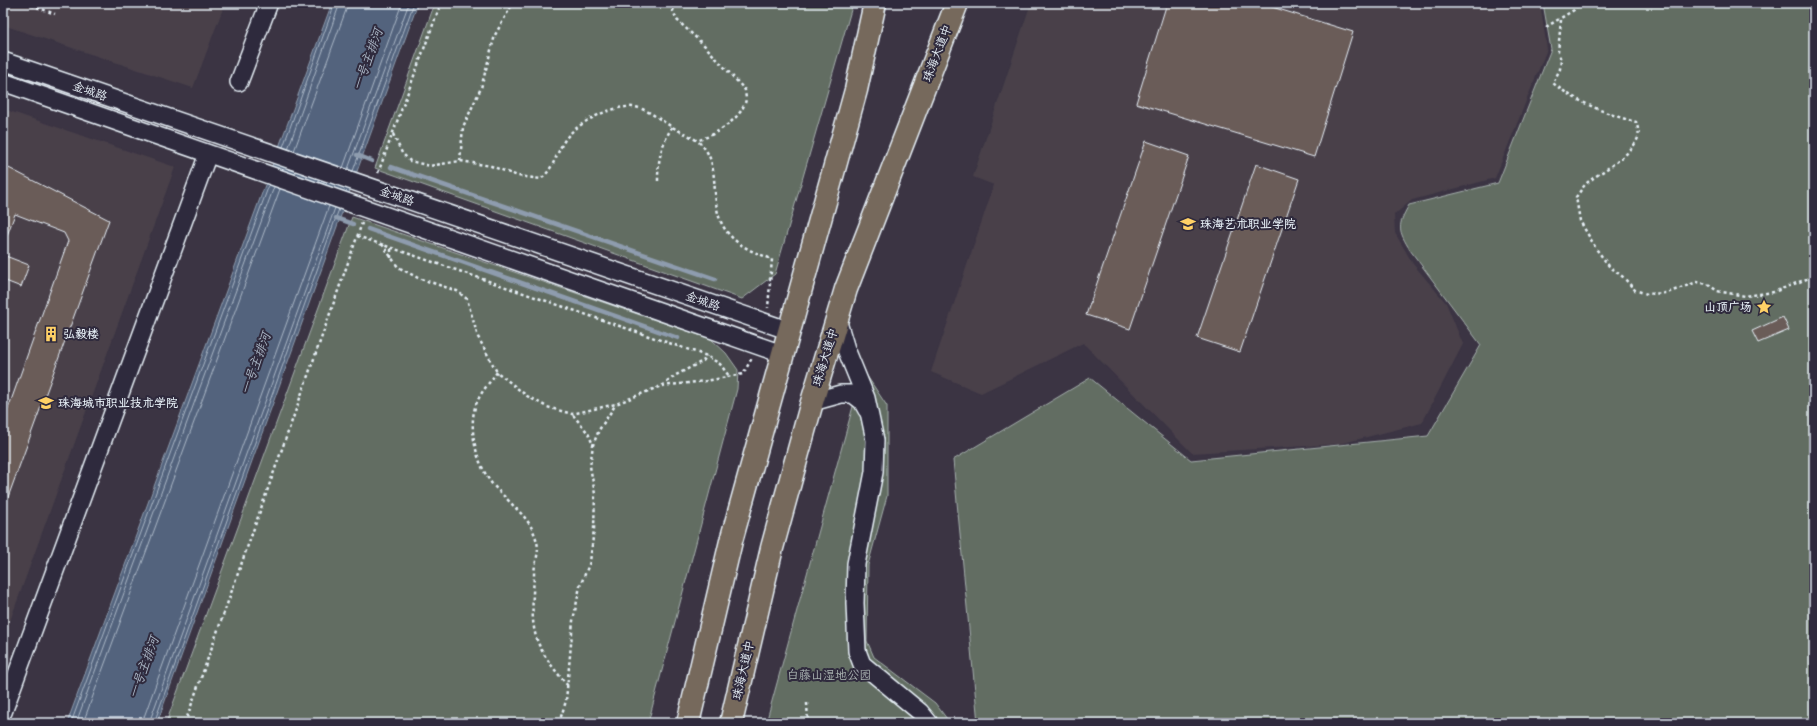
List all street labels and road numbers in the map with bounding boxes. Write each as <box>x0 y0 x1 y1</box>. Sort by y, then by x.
street label: 珠海大道中 <box>919 22 956 84</box>
street label: 金城路 <box>70 78 110 105</box>
street label: 金城路 <box>377 183 417 210</box>
street label: 金城路 <box>683 288 723 315</box>
street label: 珠海大道中 <box>809 326 842 388</box>
street label: 珠海大道中 <box>728 639 759 701</box>

